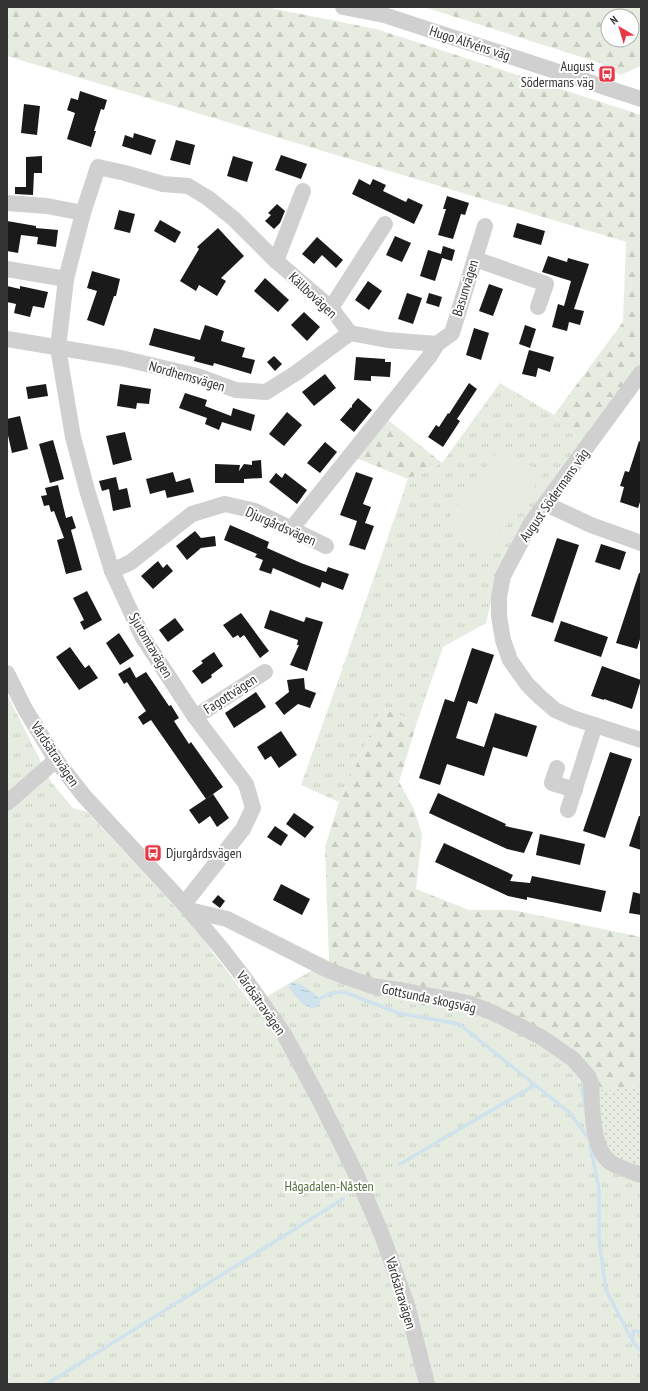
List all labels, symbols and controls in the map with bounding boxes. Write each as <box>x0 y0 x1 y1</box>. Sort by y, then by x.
north arrow <box>600 8 640 48</box>
text: N <box>607 13 621 27</box>
street label: Hugo Alfvéns väg <box>427 21 513 65</box>
place label: August Södermans väg <box>521 57 594 91</box>
bus stop icon: August Södermans väg <box>597 64 617 84</box>
street label: Basunvägen <box>448 258 482 318</box>
street label: Källbovägen <box>285 268 341 322</box>
street label: Nordhemsvägen <box>147 357 227 395</box>
street label: August Södermans väg <box>515 445 593 545</box>
street label: Djurgårdsvägen <box>243 502 319 550</box>
street label: Sjutomtavägen <box>125 609 177 681</box>
street label: Fagottvägen <box>200 670 260 718</box>
street label: Vårdsätravägen <box>26 717 83 790</box>
bus stop icon: Djurgårdsvägen <box>143 843 163 863</box>
place label: Djurgårdsvägen <box>166 844 242 862</box>
street label: Vårdsätravägen <box>232 967 290 1039</box>
street label: Gottsunda skogsväg <box>380 979 478 1017</box>
park label: Hågadalen-Nåsten <box>284 1177 374 1195</box>
street label: Vårdsätravägen <box>381 1254 420 1331</box>

